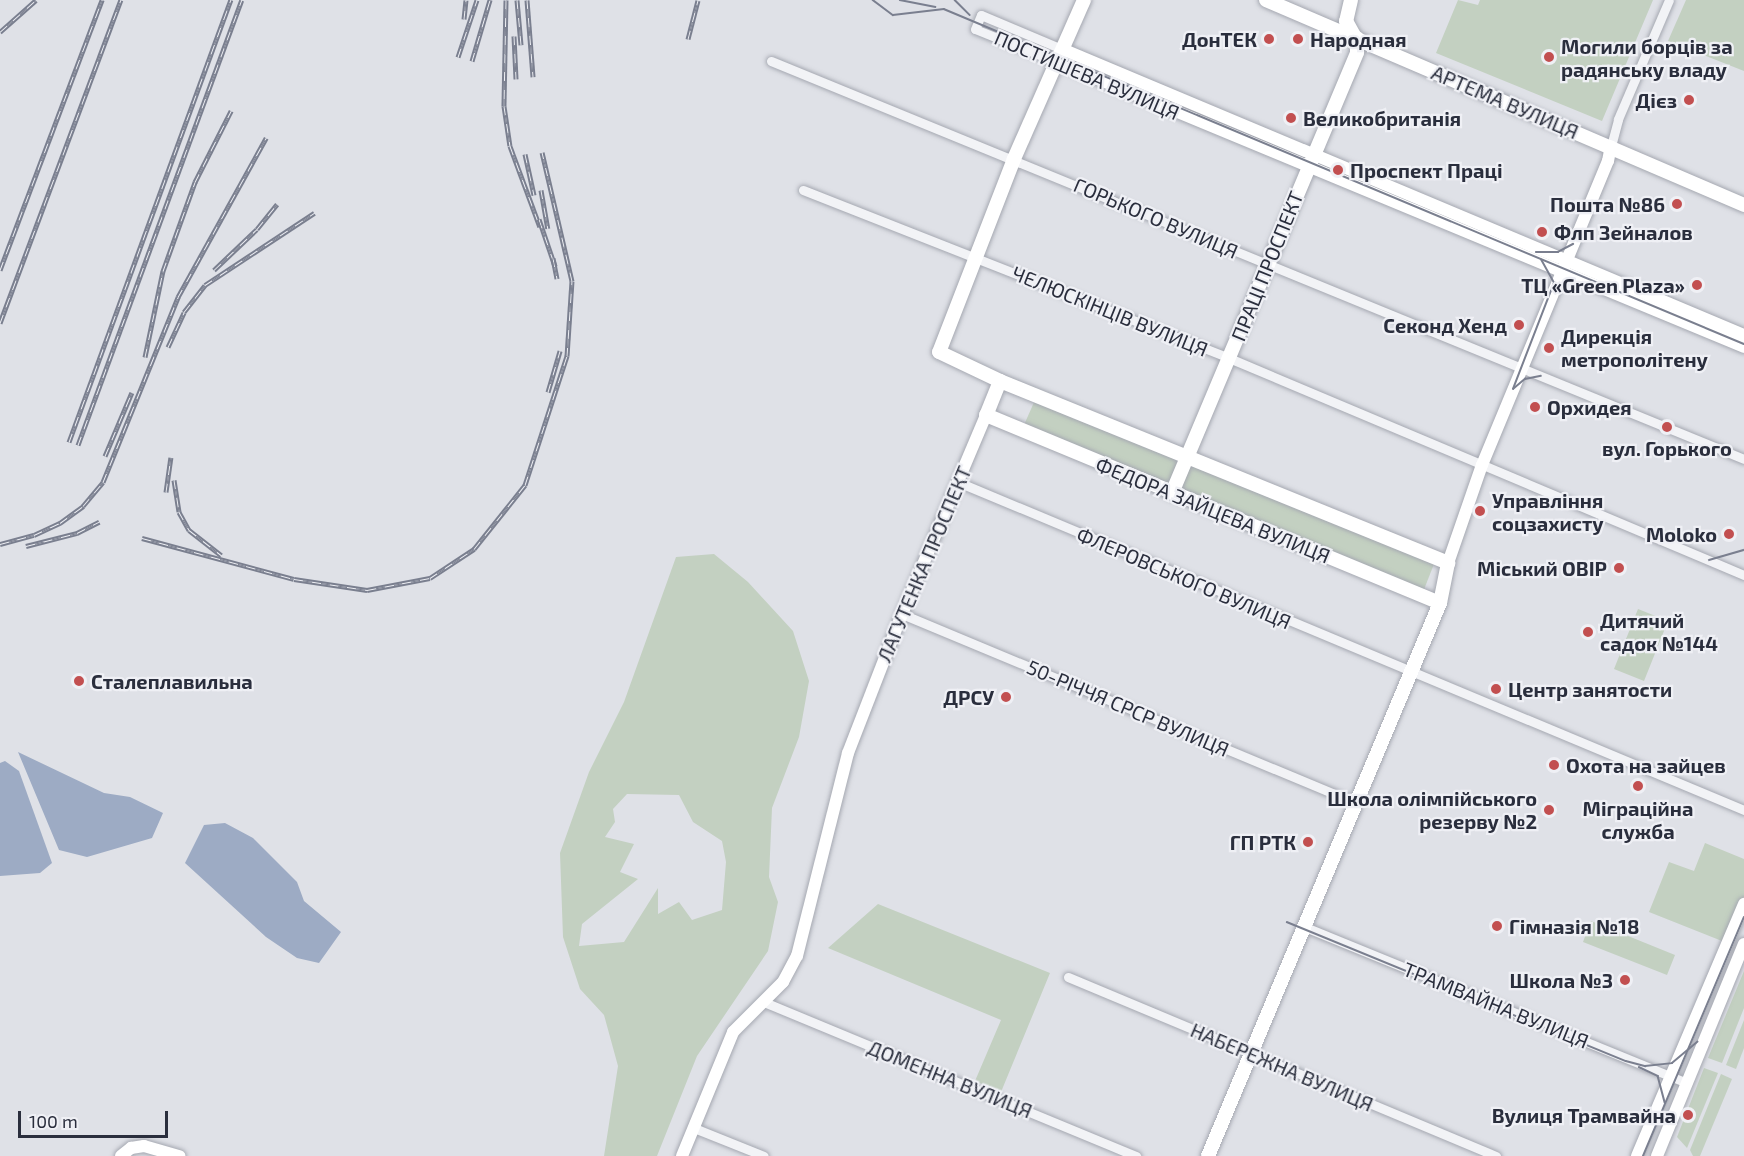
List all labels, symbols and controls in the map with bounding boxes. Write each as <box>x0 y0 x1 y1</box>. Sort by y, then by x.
street label: ПОСТИШЕВА ВУЛИЦЯ <box>991 25 1183 125</box>
place label: ДонТЕК <box>1182 27 1257 51</box>
place label: Народная <box>1310 27 1406 51</box>
marker: ДонТЕК <box>1262 32 1276 46</box>
marker: Народная <box>1291 32 1305 46</box>
place label: Могили борців за радянську владу <box>1561 34 1733 81</box>
marker: Могили борців за радянську владу <box>1542 50 1556 64</box>
street label: АРТЕМА ВУЛИЦЯ <box>1428 60 1582 144</box>
place label: Дієз <box>1636 88 1677 112</box>
marker: Дієз <box>1682 93 1696 107</box>
place label: Великобританія <box>1303 106 1461 130</box>
marker: Великобританія <box>1284 111 1298 125</box>
place label: Проспект Праці <box>1350 158 1503 182</box>
marker: Проспект Праці <box>1331 163 1345 177</box>
street label: ГОРЬКОГО ВУЛИЦЯ <box>1070 173 1242 263</box>
street label: ПРАЦІ ПРОСПЕКТ <box>1226 188 1308 344</box>
place label: Пошта №86 <box>1550 192 1665 216</box>
marker: Пошта №86 <box>1670 197 1684 211</box>
place label: Флп Зейналов <box>1554 220 1693 244</box>
marker: Флп Зейналов <box>1535 225 1549 239</box>
street label: ЧЕЛЮСКІНЦІВ ВУЛИЦЯ <box>1009 261 1211 361</box>
place label: ТЦ «Green Plaza» <box>1521 273 1685 297</box>
marker: ТЦ «Green Plaza» <box>1690 278 1704 292</box>
place label: Секонд Хенд <box>1383 313 1507 337</box>
marker: Секонд Хенд <box>1512 318 1526 332</box>
place label: Дирекція метрополітену <box>1561 324 1708 371</box>
marker: Дирекція метрополітену <box>1542 341 1556 355</box>
place label: Орхидея <box>1547 395 1632 419</box>
marker: Орхидея <box>1528 400 1542 414</box>
marker: вул. Горького <box>1660 420 1674 434</box>
place label: вул. Горького <box>1602 436 1732 460</box>
street label: ФЕДОРА ЗАЙЦЕВА ВУЛИЦЯ <box>1092 452 1334 568</box>
street label: ЛАГУТЕНКА ПРОСПЕКТ <box>872 463 976 665</box>
place label: Управління соцзахисту <box>1492 488 1604 535</box>
marker: Управління соцзахисту <box>1473 504 1487 518</box>
street label: ФЛЕРОВСЬКОГО ВУЛИЦЯ <box>1073 522 1295 634</box>
place label: Moloko <box>1646 522 1717 546</box>
marker: Moloko <box>1722 527 1736 541</box>
place label: Міський ОВІР <box>1477 556 1607 580</box>
marker: Міський ОВІР <box>1612 561 1626 575</box>
place label: Дитячий садок №144 <box>1600 608 1718 655</box>
marker: Дитячий садок №144 <box>1581 625 1595 639</box>
street label: 50-РІЧЧЯ СРСР ВУЛИЦЯ <box>1023 655 1233 761</box>
place label: Сталеплавильна <box>91 669 253 693</box>
marker: Сталеплавильна <box>72 674 86 688</box>
place label: Центр занятости <box>1508 677 1672 701</box>
marker: Центр занятости <box>1489 682 1503 696</box>
place label: ДРСУ <box>943 685 994 709</box>
marker: ДРСУ <box>999 690 1013 704</box>
place label: Охота на зайцев <box>1566 753 1726 777</box>
marker: Охота на зайцев <box>1547 758 1561 772</box>
marker: Міграційна служба <box>1631 779 1645 793</box>
place label: Школа олімпійського резерву №2 <box>1327 786 1537 833</box>
place label: Міграційна служба <box>1583 796 1693 843</box>
marker: Школа олімпійського резерву №2 <box>1542 803 1556 817</box>
place label: ГП РТК <box>1230 830 1296 854</box>
marker: ГП РТК <box>1301 835 1315 849</box>
place label: Гімназія №18 <box>1509 914 1639 938</box>
marker: Гімназія №18 <box>1490 919 1504 933</box>
street label: ТРАМВАЙНА ВУЛИЦЯ <box>1400 957 1592 1053</box>
place label: Школа №3 <box>1510 968 1613 992</box>
marker: Школа №3 <box>1618 973 1632 987</box>
street label: НАБЕРЕЖНА ВУЛИЦЯ <box>1187 1018 1377 1116</box>
street label: ДОМЕННА ВУЛИЦЯ <box>864 1035 1036 1123</box>
scale bar <box>21 1099 171 1137</box>
place label: Вулиця Трамвайна <box>1492 1103 1676 1127</box>
marker: Вулиця Трамвайна <box>1681 1108 1695 1122</box>
text: 100 m <box>29 1110 78 1132</box>

